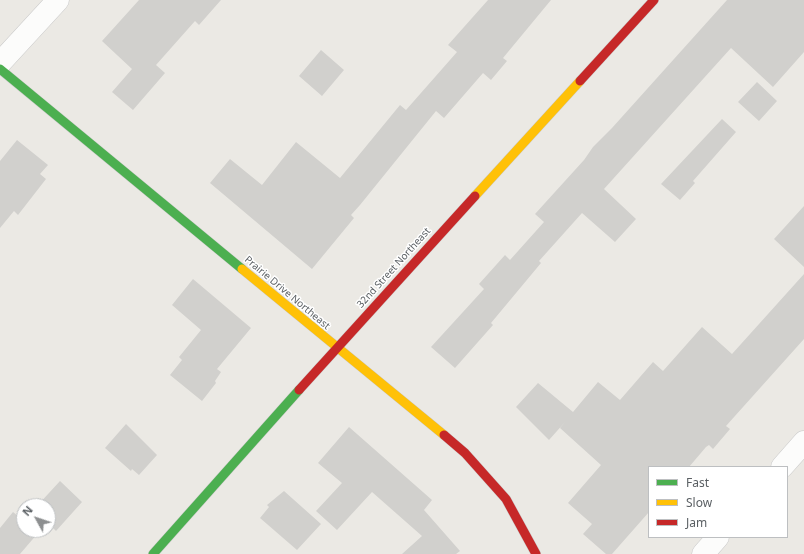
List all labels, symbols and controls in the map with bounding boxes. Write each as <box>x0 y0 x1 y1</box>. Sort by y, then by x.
street label: 32nd Street Northeast <box>355 225 433 311</box>
street label: Prairie Drive Northeast <box>242 254 332 332</box>
legend <box>648 466 788 538</box>
text: Fast <box>686 474 709 491</box>
text: Slow <box>686 494 712 511</box>
north arrow <box>16 498 56 538</box>
text: N <box>19 502 36 519</box>
text: Jam <box>686 514 707 531</box>

